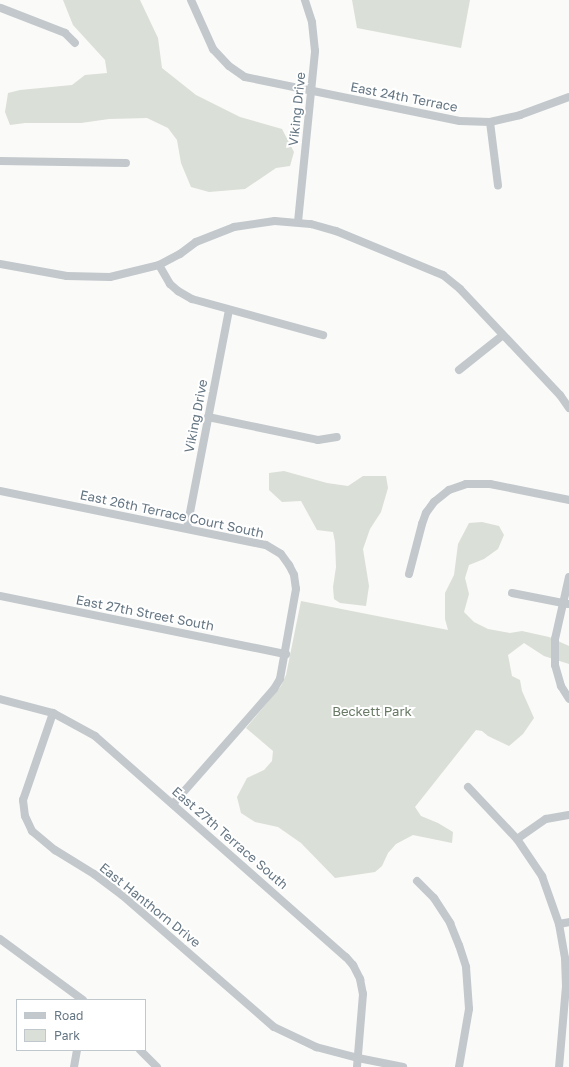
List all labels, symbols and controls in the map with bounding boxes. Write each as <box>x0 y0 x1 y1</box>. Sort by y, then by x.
street label: Viking Drive <box>285 71 309 147</box>
street label: East 24th Terrace <box>349 79 459 115</box>
street label: Viking Drive <box>181 378 211 454</box>
street label: East 26th Terrace Court South <box>79 487 265 541</box>
street label: East 27th Street South <box>75 592 215 634</box>
park label: Beckett Park <box>332 703 412 719</box>
street label: East 27th Terrace South <box>169 783 291 893</box>
street label: East Hanthorn Drive <box>96 860 204 950</box>
legend <box>16 999 146 1051</box>
text: Road <box>54 1008 83 1023</box>
text: Park <box>54 1028 80 1043</box>

